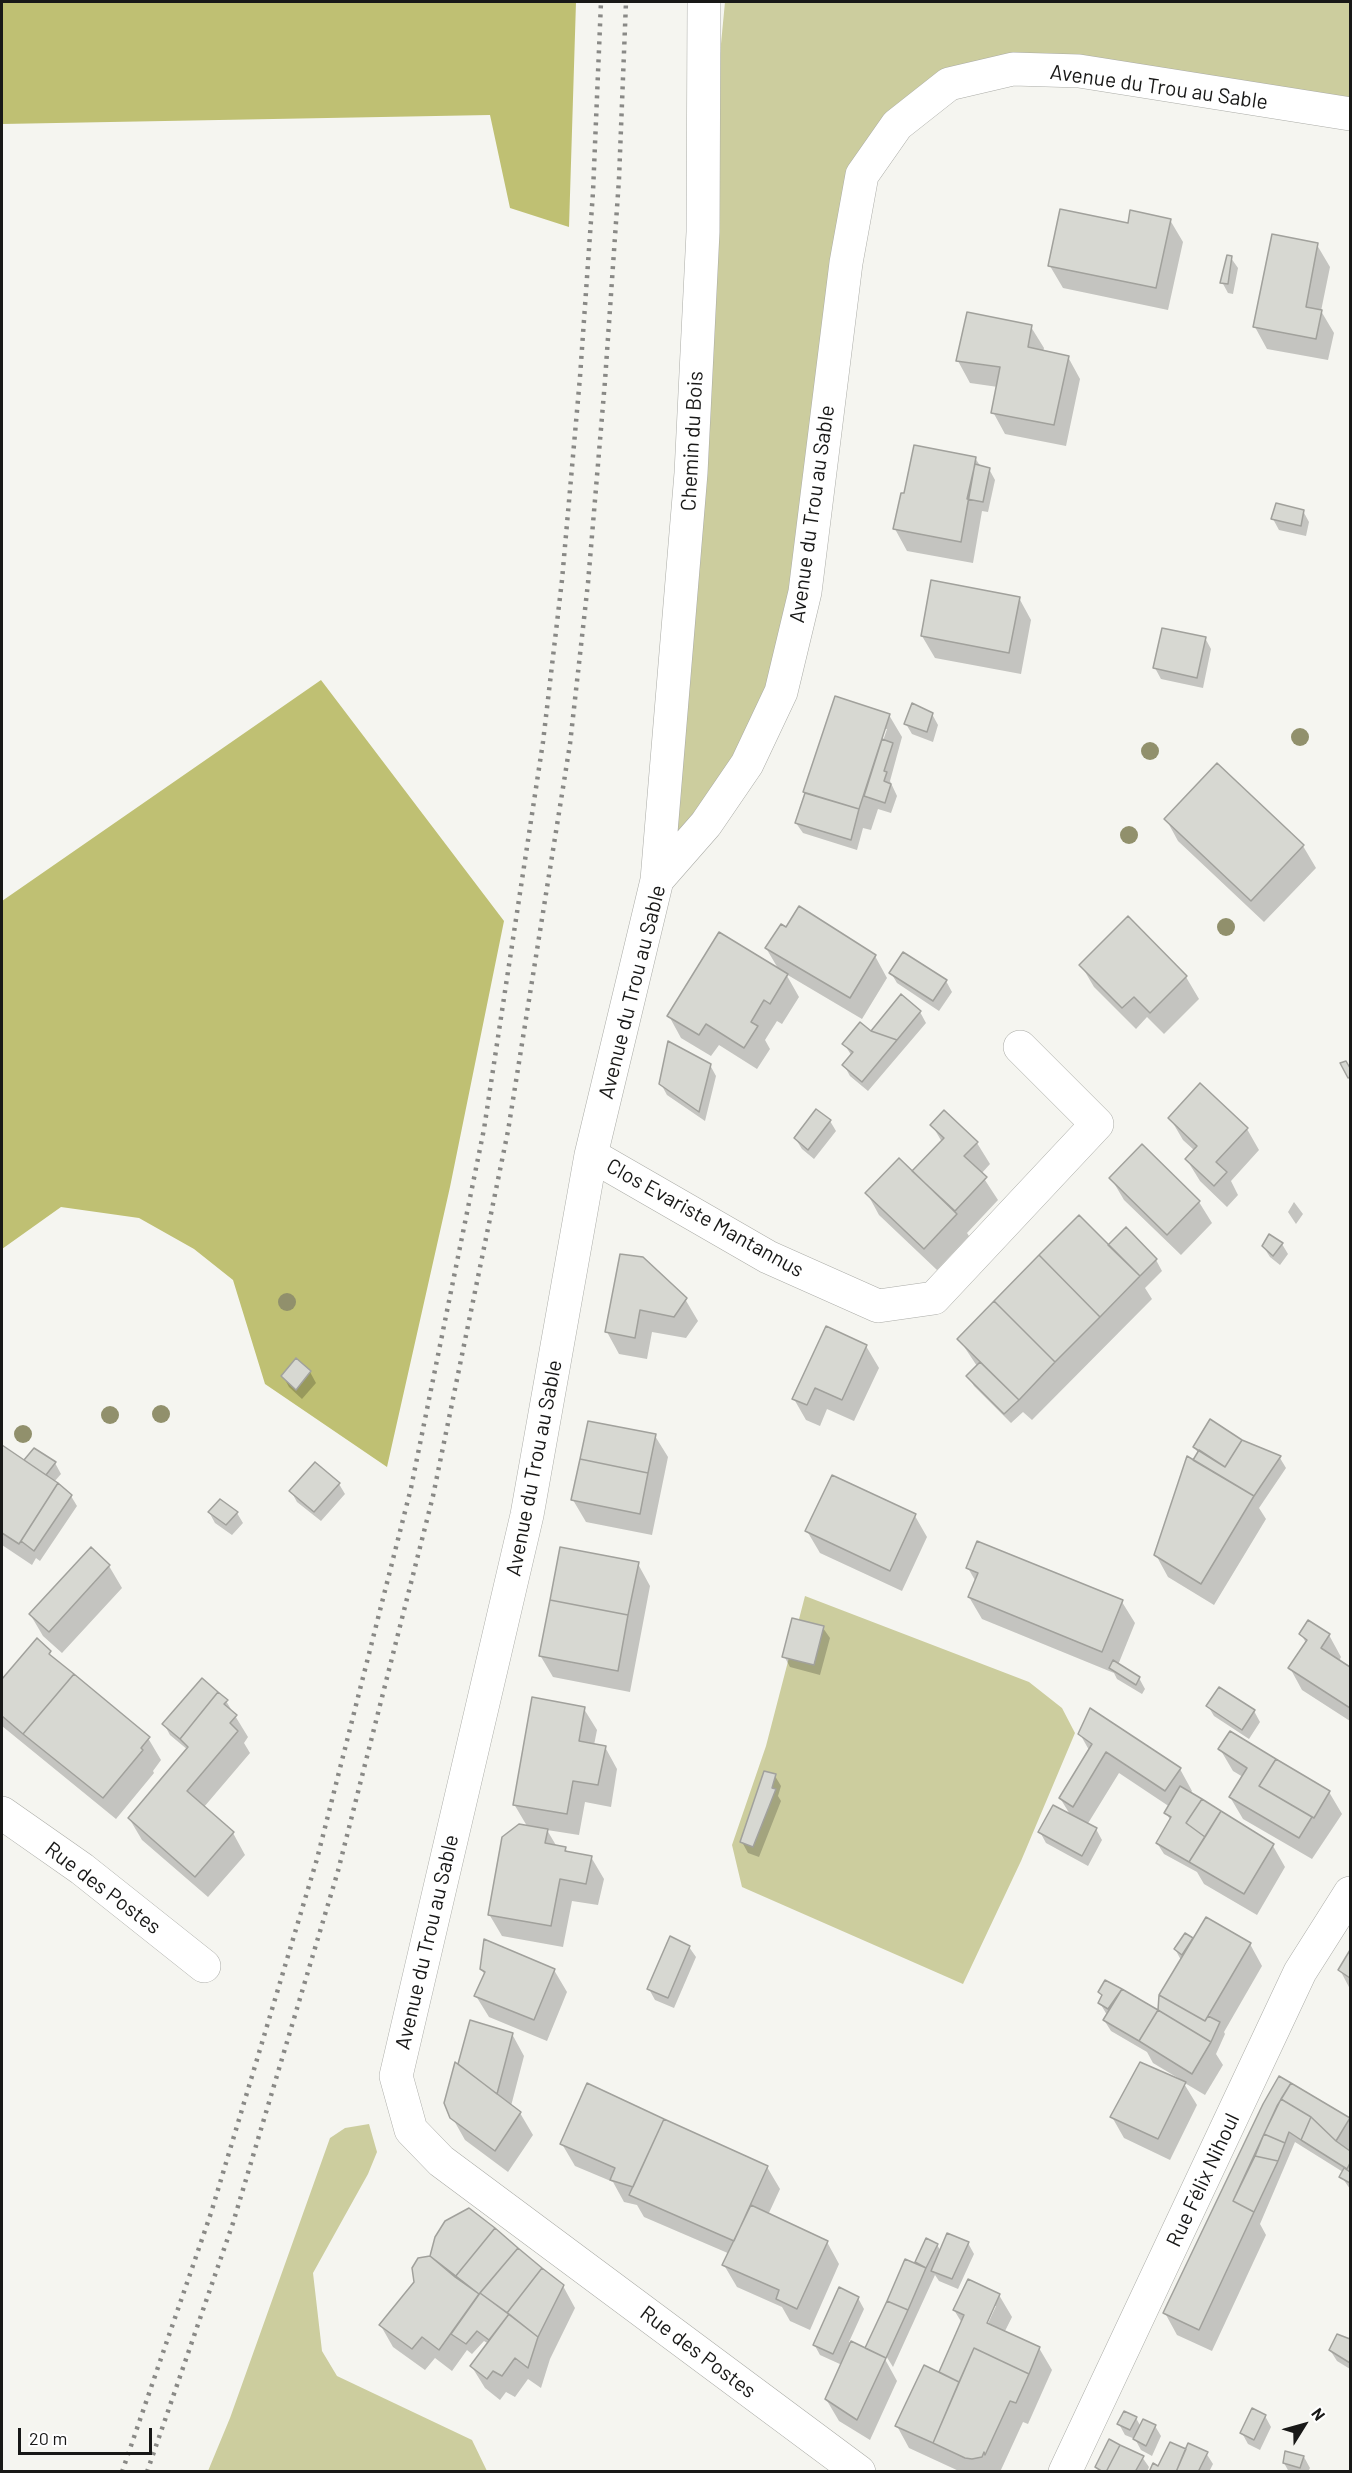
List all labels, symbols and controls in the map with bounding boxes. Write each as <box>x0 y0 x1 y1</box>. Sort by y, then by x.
street label: Avenue du Trou au Sable <box>1048 59 1270 115</box>
street label: Chemin du Bois <box>676 370 708 512</box>
street label: Avenue du Trou au Sable <box>784 403 840 625</box>
street label: Avenue du Trou au Sable <box>593 882 671 1102</box>
street label: Clos Evariste Mantannus <box>602 1153 808 1283</box>
street label: Avenue du Trou au Sable <box>501 1358 567 1578</box>
street label: Avenue du Trou au Sable <box>390 1832 464 2052</box>
street label: Rue des Postes <box>40 1836 166 1940</box>
street label: Rue Félix Nihoul <box>1161 2109 1245 2251</box>
street label: Rue des Postes <box>635 2300 761 2404</box>
north arrow <box>1274 2395 1334 2455</box>
text: N <box>1308 2404 1330 2424</box>
scale bar <box>21 2416 154 2454</box>
text: 20 m <box>29 2427 67 2449</box>

